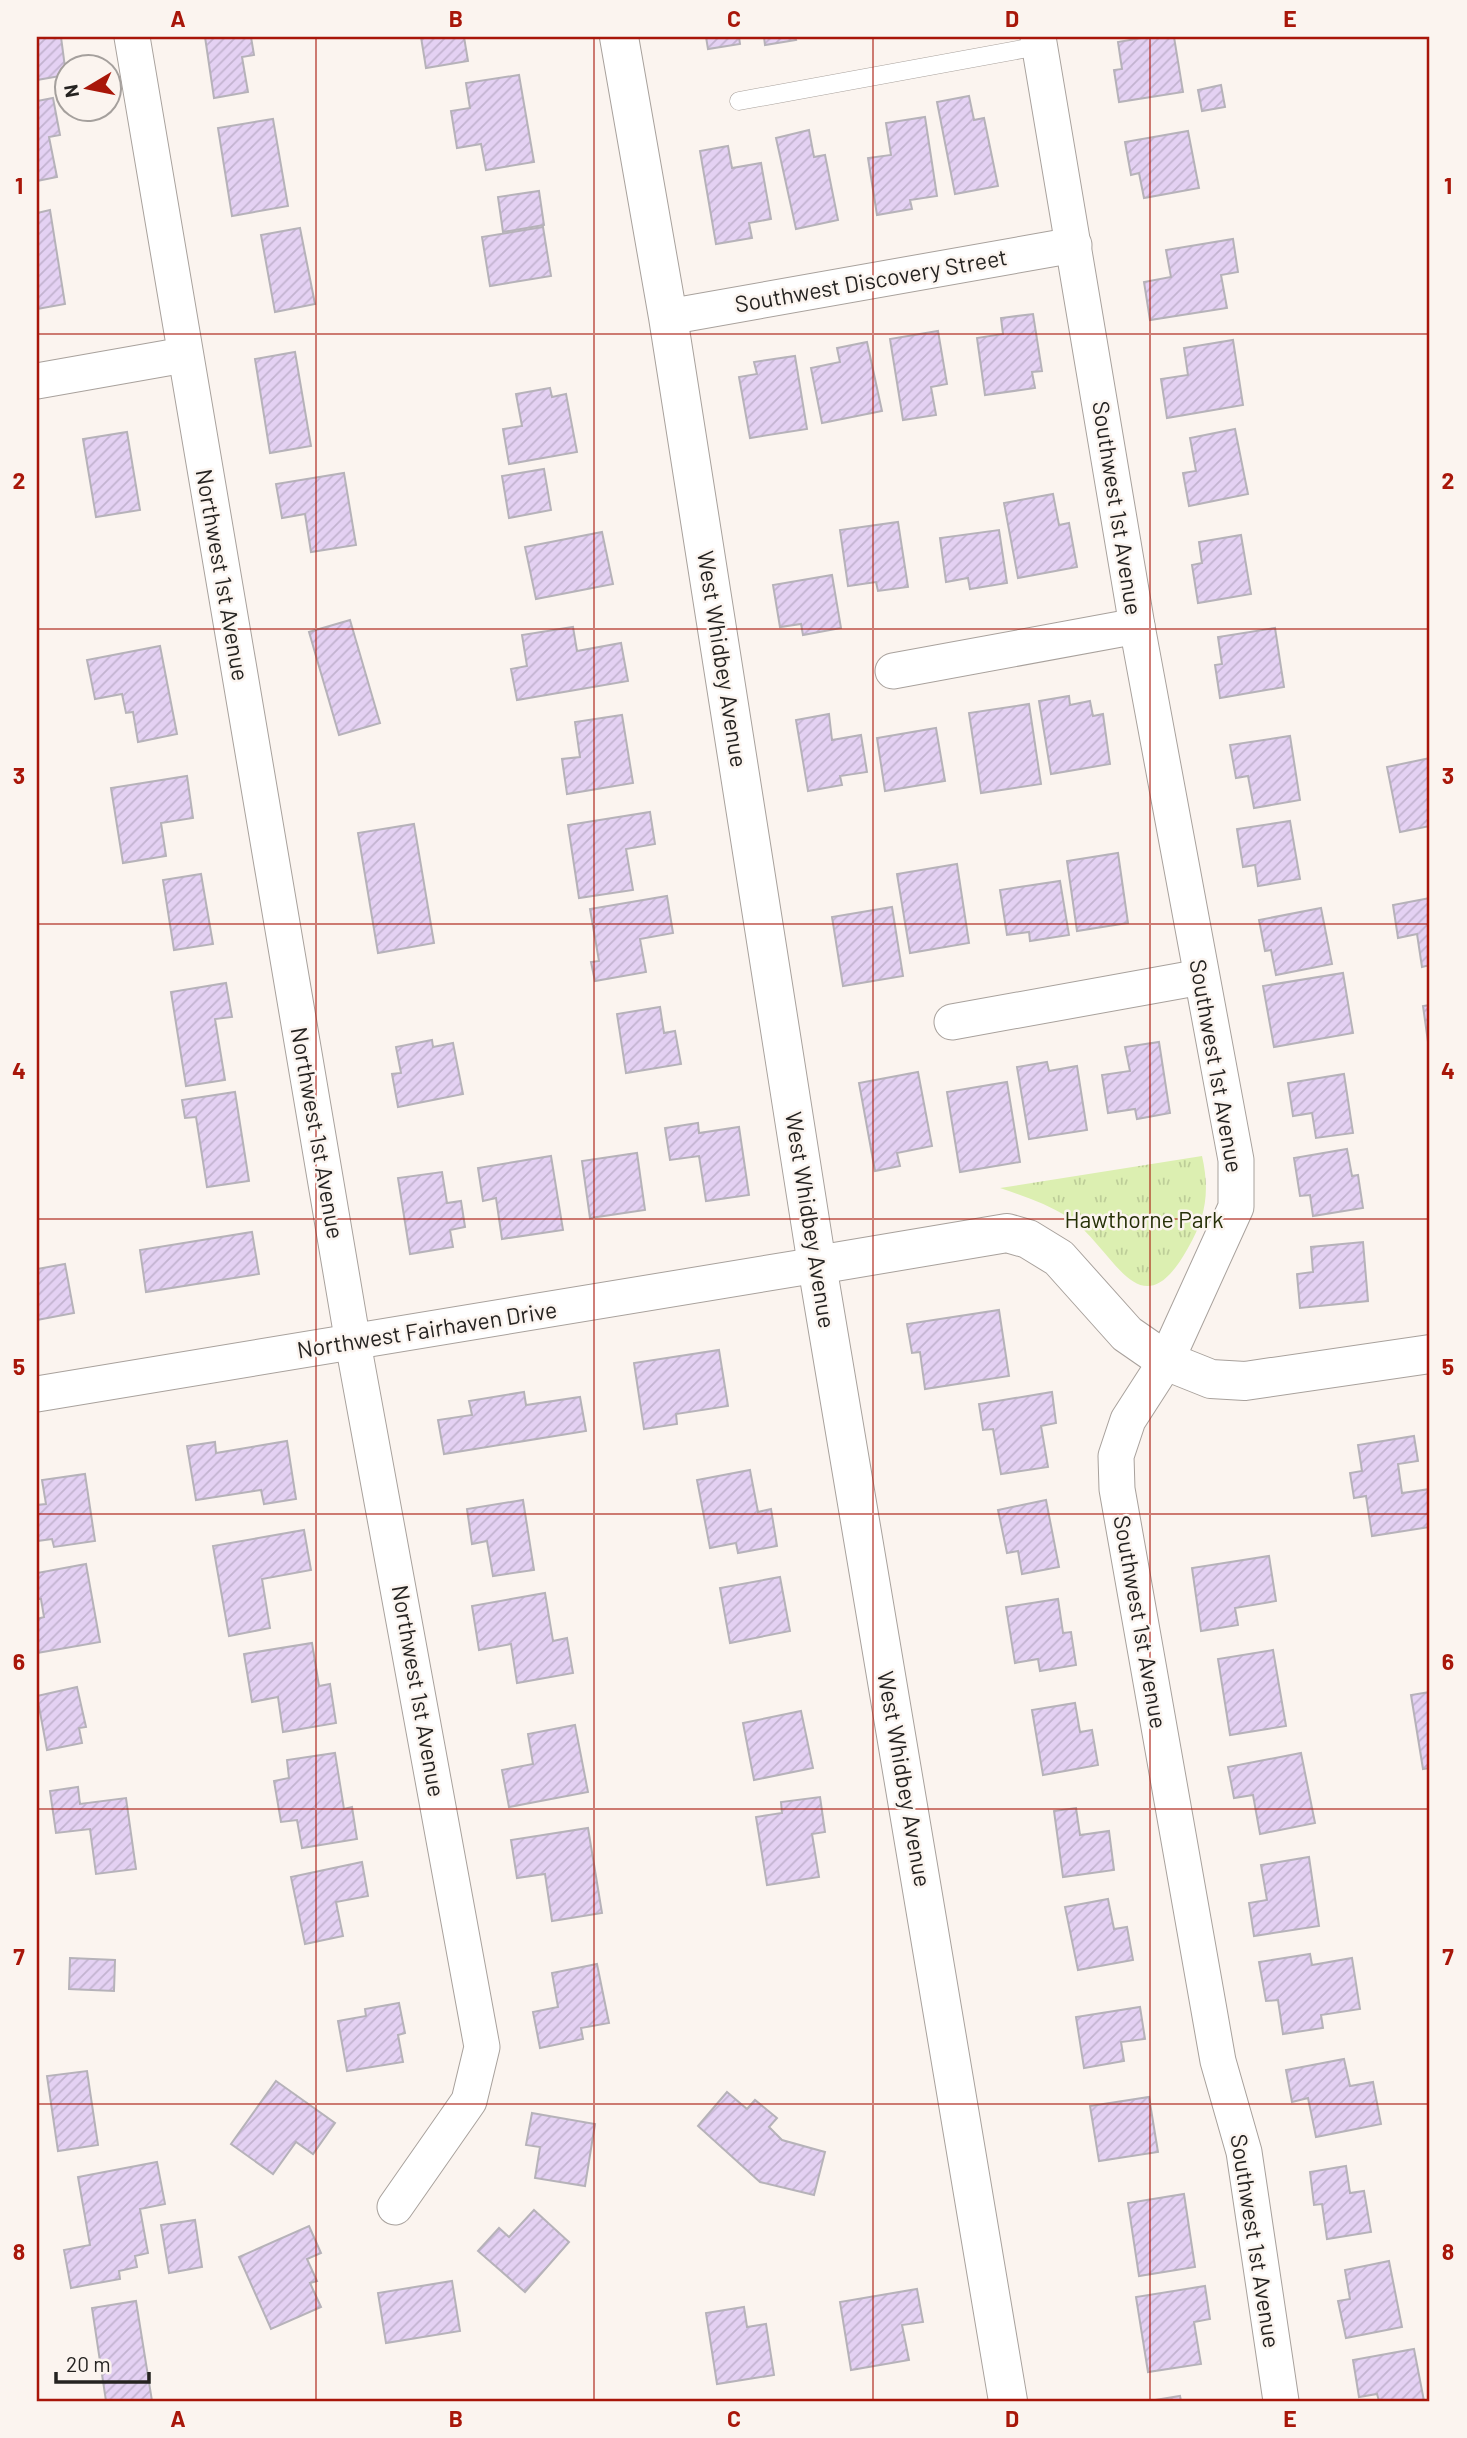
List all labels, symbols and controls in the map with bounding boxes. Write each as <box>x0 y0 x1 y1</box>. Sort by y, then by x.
text: A <box>170 4 186 32</box>
text: B <box>449 4 463 32</box>
text: C <box>727 4 741 32</box>
text: D <box>1005 4 1019 32</box>
text: E <box>1283 4 1297 32</box>
north arrow <box>52 52 122 122</box>
text: N <box>58 83 83 99</box>
text: 1 <box>15 171 23 199</box>
text: 1 <box>1444 171 1452 199</box>
street label: Southwest Discovery Street <box>732 242 1009 318</box>
street label: Southwest 1st Avenue <box>1087 399 1149 617</box>
text: 2 <box>13 466 25 494</box>
text: 2 <box>1442 466 1454 494</box>
street label: Northwest 1st Avenue <box>191 467 255 683</box>
street label: West Whidbey Avenue <box>692 549 754 769</box>
text: 3 <box>13 761 25 789</box>
text: 3 <box>1442 761 1454 789</box>
street label: Southwest 1st Avenue <box>1184 957 1250 1175</box>
street label: Northwest 1st Avenue <box>286 1025 350 1241</box>
text: 4 <box>12 1056 26 1084</box>
text: 4 <box>1441 1056 1455 1084</box>
street label: West Whidbey Avenue <box>780 1110 842 1330</box>
park label: Hawthorne Park <box>1064 1205 1224 1233</box>
street label: Northwest Fairhaven Drive <box>295 1295 559 1363</box>
text: 5 <box>13 1352 25 1380</box>
text: 5 <box>1442 1352 1454 1380</box>
street label: Southwest 1st Avenue <box>1108 1513 1174 1731</box>
street label: Northwest 1st Avenue <box>387 1583 451 1799</box>
text: 6 <box>13 1647 25 1675</box>
text: 6 <box>1442 1647 1454 1675</box>
street label: West Whidbey Avenue <box>872 1669 938 1889</box>
text: 7 <box>13 1942 25 1970</box>
text: 7 <box>1442 1942 1454 1970</box>
street label: Southwest 1st Avenue <box>1225 2132 1287 2350</box>
text: 8 <box>13 2237 25 2265</box>
text: 8 <box>1442 2237 1454 2265</box>
scale bar <box>56 2340 149 2384</box>
text: 20 m <box>66 2351 111 2376</box>
text: A <box>170 2404 186 2432</box>
text: B <box>449 2404 463 2432</box>
text: C <box>727 2404 741 2432</box>
text: D <box>1005 2404 1019 2432</box>
text: E <box>1283 2404 1297 2432</box>

